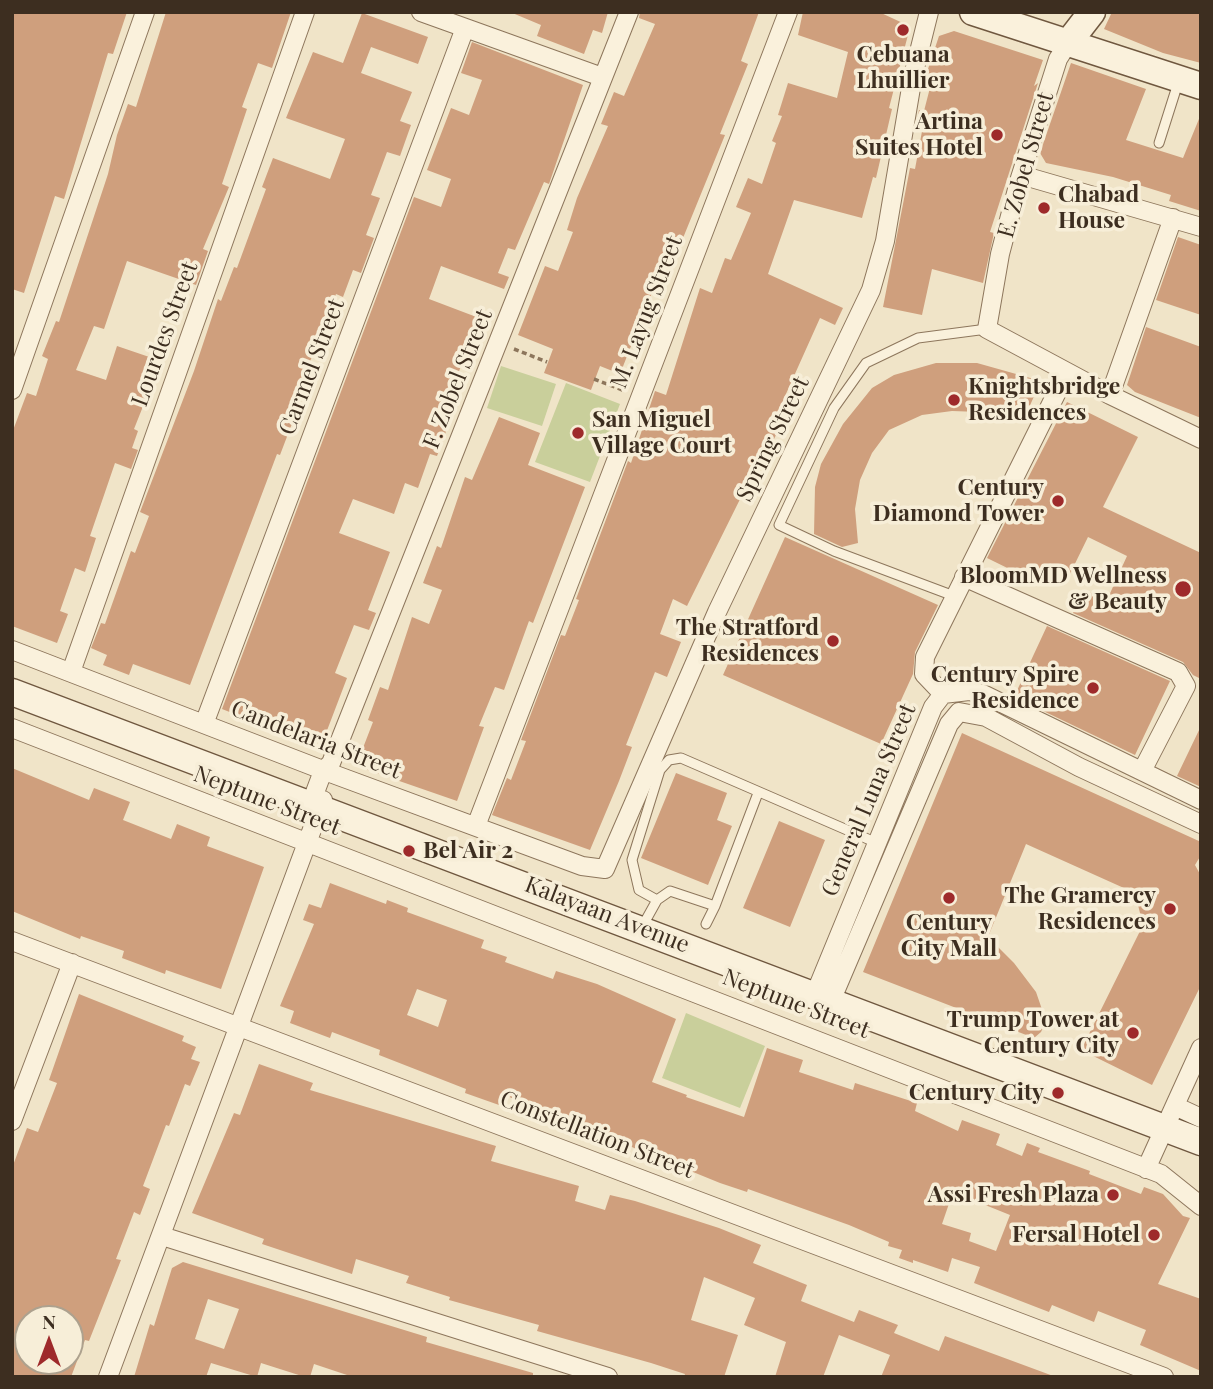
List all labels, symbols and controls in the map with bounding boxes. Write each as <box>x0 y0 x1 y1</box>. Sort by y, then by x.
marker: Cebuana Lhuillier <box>895 22 911 38</box>
place label: Cebuana Lhuillier <box>856 41 950 95</box>
street label: E. Zobel Street <box>992 89 1060 241</box>
place label: Artina Suites Hotel <box>855 108 983 162</box>
marker: Artina Suites Hotel <box>989 127 1005 143</box>
place label: Chabad House <box>1058 181 1139 235</box>
marker: Chabad House <box>1036 200 1052 216</box>
street label: M. Layug Street <box>605 232 689 392</box>
street label: Lourdes Street <box>126 258 204 410</box>
street label: Carmel Street <box>273 295 351 439</box>
street label: F. Zobel Street <box>417 305 499 453</box>
street label: Spring Street <box>731 372 815 506</box>
place label: Knightsbridge Residences <box>968 373 1120 427</box>
marker: Knightsbridge Residences <box>946 392 962 408</box>
place label: San Miguel Village Court <box>592 406 732 460</box>
marker: San Miguel Village Court <box>570 425 586 441</box>
place label: Century Diamond Tower <box>873 474 1044 528</box>
marker: Century Diamond Tower <box>1050 493 1066 509</box>
place label: BloomMD Wellness & Beauty <box>960 562 1167 616</box>
marker: BloomMD Wellness & Beauty <box>1173 579 1193 599</box>
place label: The Stratford Residences <box>676 614 819 668</box>
marker: The Stratford Residences <box>825 633 841 649</box>
place label: Century Spire Residence <box>931 661 1079 715</box>
marker: Century Spire Residence <box>1085 680 1101 696</box>
street label: Candelaria Street <box>227 695 405 785</box>
street label: General Luna Street <box>816 699 922 901</box>
street label: Neptune Street <box>190 760 344 842</box>
place label: Bel Air 2 <box>423 837 513 865</box>
marker: Bel Air 2 <box>401 843 417 859</box>
street label: Kalayaan Avenue <box>521 871 693 959</box>
place label: The Gramercy Residences <box>1004 882 1156 936</box>
marker: Century City Mall <box>941 890 957 906</box>
marker: The Gramercy Residences <box>1162 901 1178 917</box>
place label: Century City Mall <box>901 909 997 963</box>
street label: Neptune Street <box>719 963 873 1045</box>
place label: Trump Tower at Century City <box>947 1006 1119 1060</box>
marker: Trump Tower at Century City <box>1125 1025 1141 1041</box>
place label: Century City <box>909 1079 1044 1107</box>
street label: Constellation Street <box>496 1085 698 1185</box>
marker: Century City <box>1050 1085 1066 1101</box>
place label: Assi Fresh Plaza <box>928 1181 1099 1209</box>
marker: Assi Fresh Plaza <box>1105 1187 1121 1203</box>
place label: Fersal Hotel <box>1012 1221 1140 1249</box>
marker: Fersal Hotel <box>1146 1227 1162 1243</box>
north arrow <box>14 1305 84 1375</box>
text: N <box>42 1308 56 1334</box>

